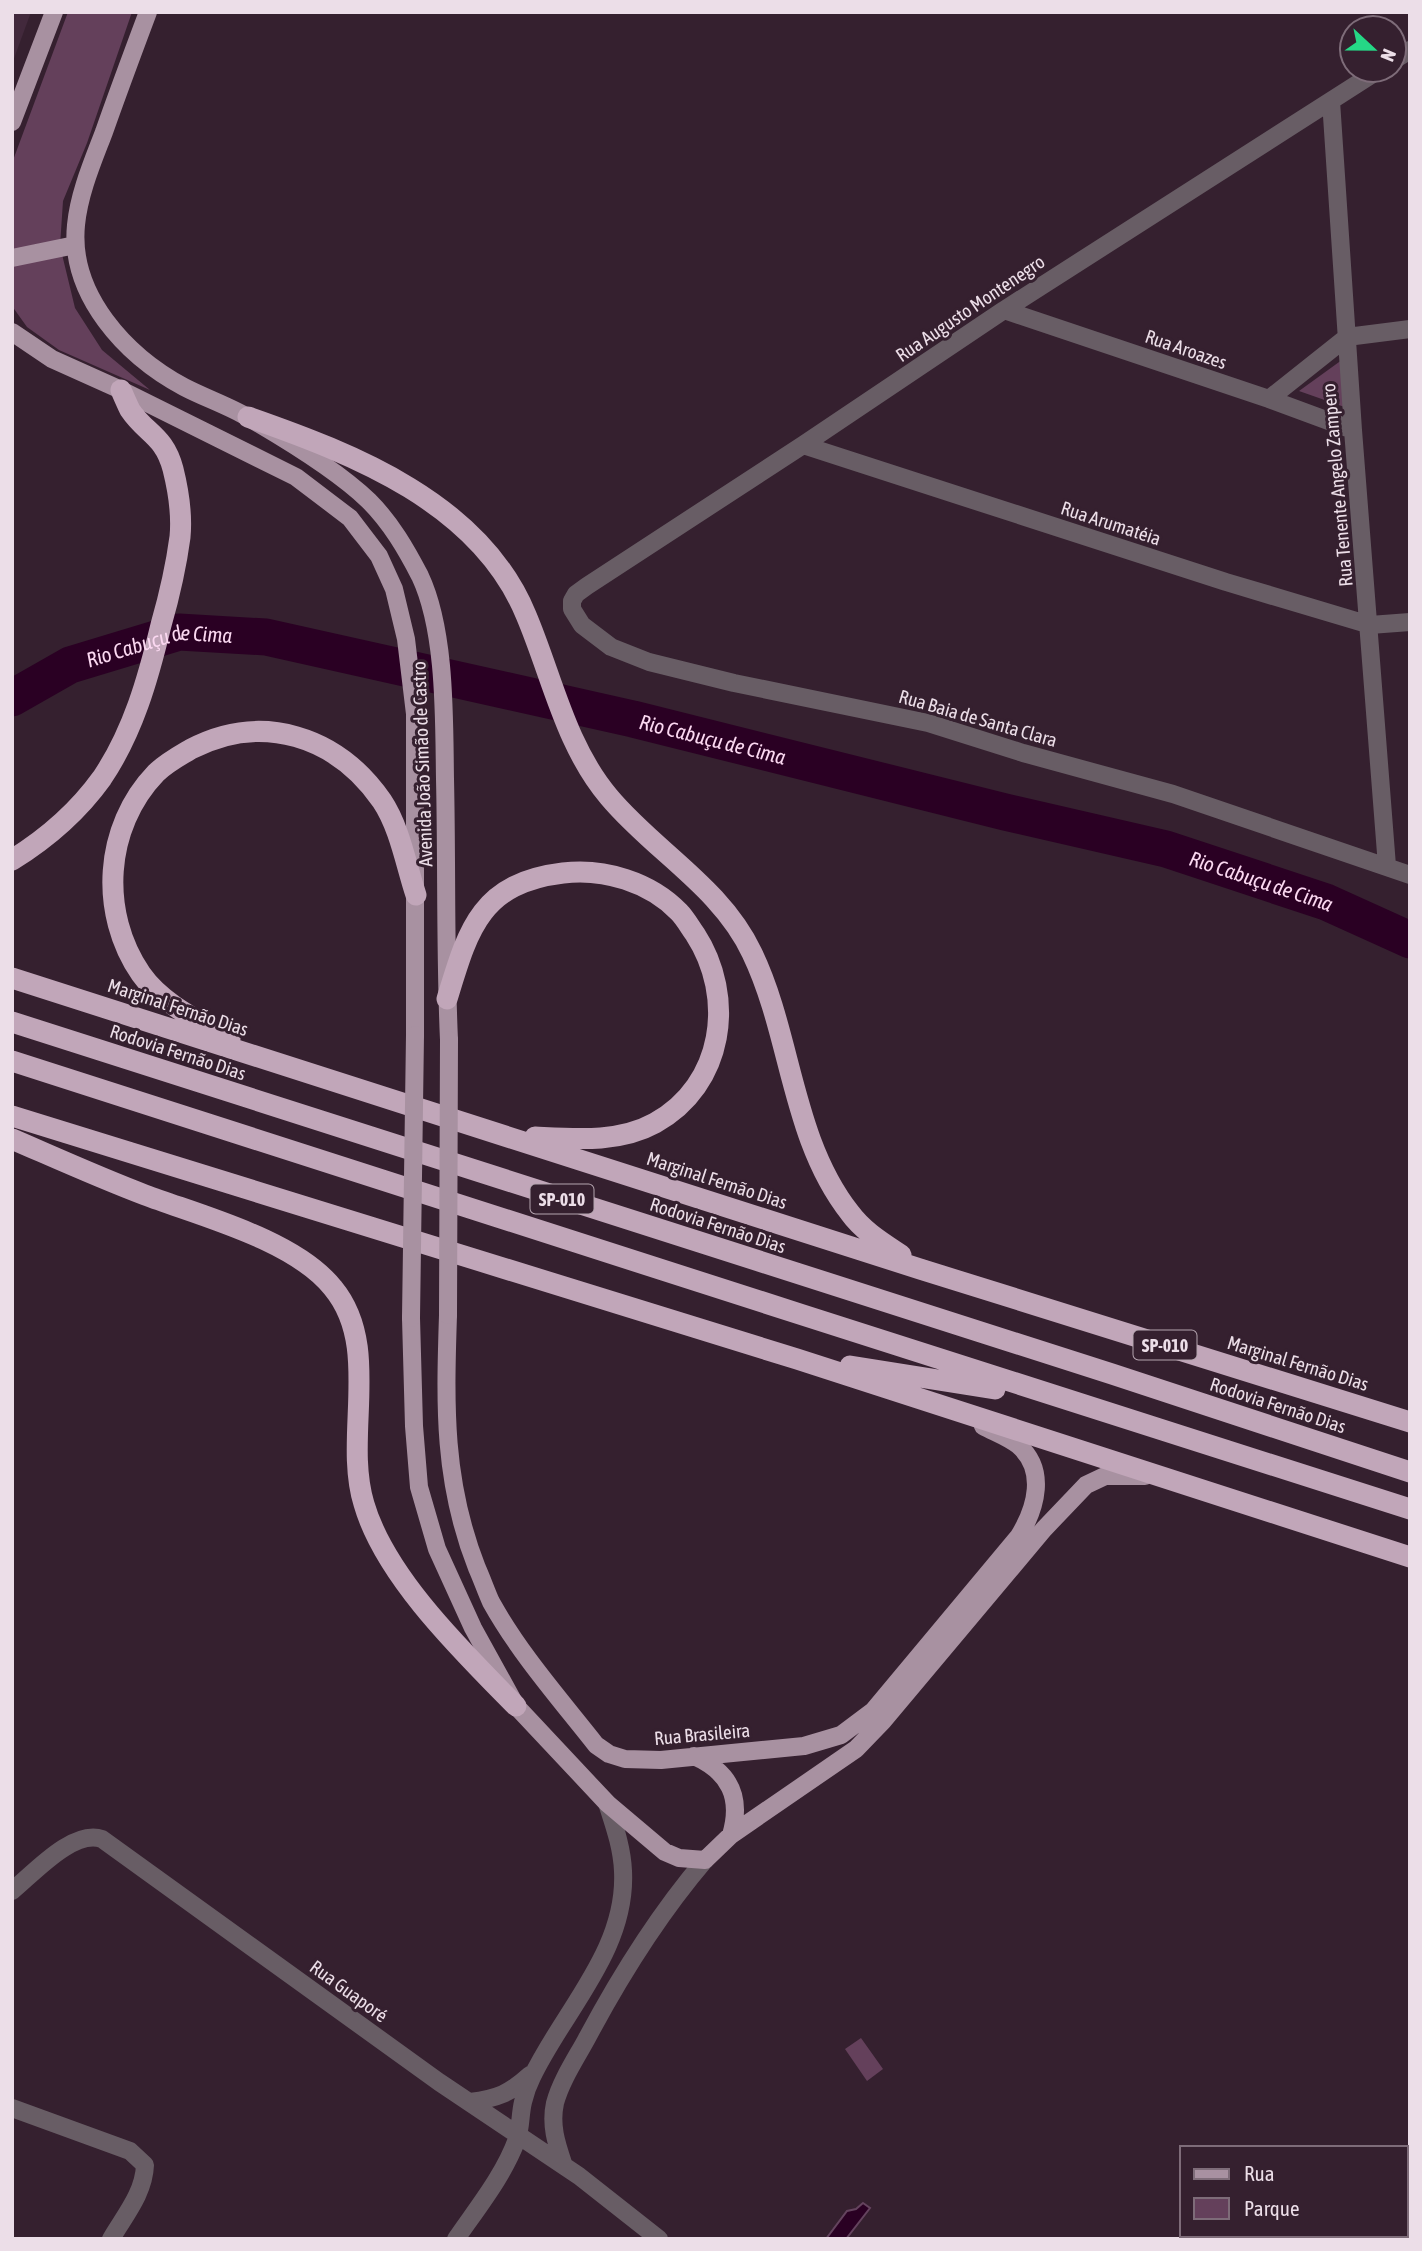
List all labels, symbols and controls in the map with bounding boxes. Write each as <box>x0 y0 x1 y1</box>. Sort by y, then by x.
north arrow <box>1338 14 1408 84</box>
text: N <box>1376 46 1401 65</box>
street label: Rua Augusto Montenegro <box>891 250 1049 366</box>
street label: Rua Aroazes <box>1142 325 1230 373</box>
street label: Rua Tenente Angelo Zampero <box>1317 382 1357 588</box>
street label: Rua Arumatéia <box>1058 496 1164 550</box>
water label: Rio Cabuçu de Cima <box>83 620 233 671</box>
street label: Avenida João Simão de Castro <box>407 661 437 867</box>
street label: Rua Baia de Santa Clara <box>896 685 1060 751</box>
water label: Rio Cabuçu de Cima <box>637 709 789 769</box>
water label: Rio Cabuçu de Cima <box>1187 846 1337 916</box>
street label: Marginal Fernão Dias <box>105 974 251 1040</box>
street label: Rodovia Fernão Dias <box>107 1020 249 1084</box>
street label: Marginal Fernão Dias <box>644 1147 790 1213</box>
road number: SP-010 <box>530 1184 594 1214</box>
street label: Rodovia Fernão Dias <box>647 1193 789 1257</box>
road number: SP-010 <box>1134 1330 1196 1360</box>
street label: Marginal Fernão Dias <box>1225 1331 1372 1395</box>
street label: Rodovia Fernão Dias <box>1207 1373 1349 1437</box>
street label: Rua Brasileira <box>653 1719 751 1749</box>
street label: Rua Guaporé <box>306 1956 392 2026</box>
legend <box>1180 2146 1408 2237</box>
text: Rua <box>1244 2161 1274 2185</box>
text: Parque <box>1244 2196 1299 2220</box>

